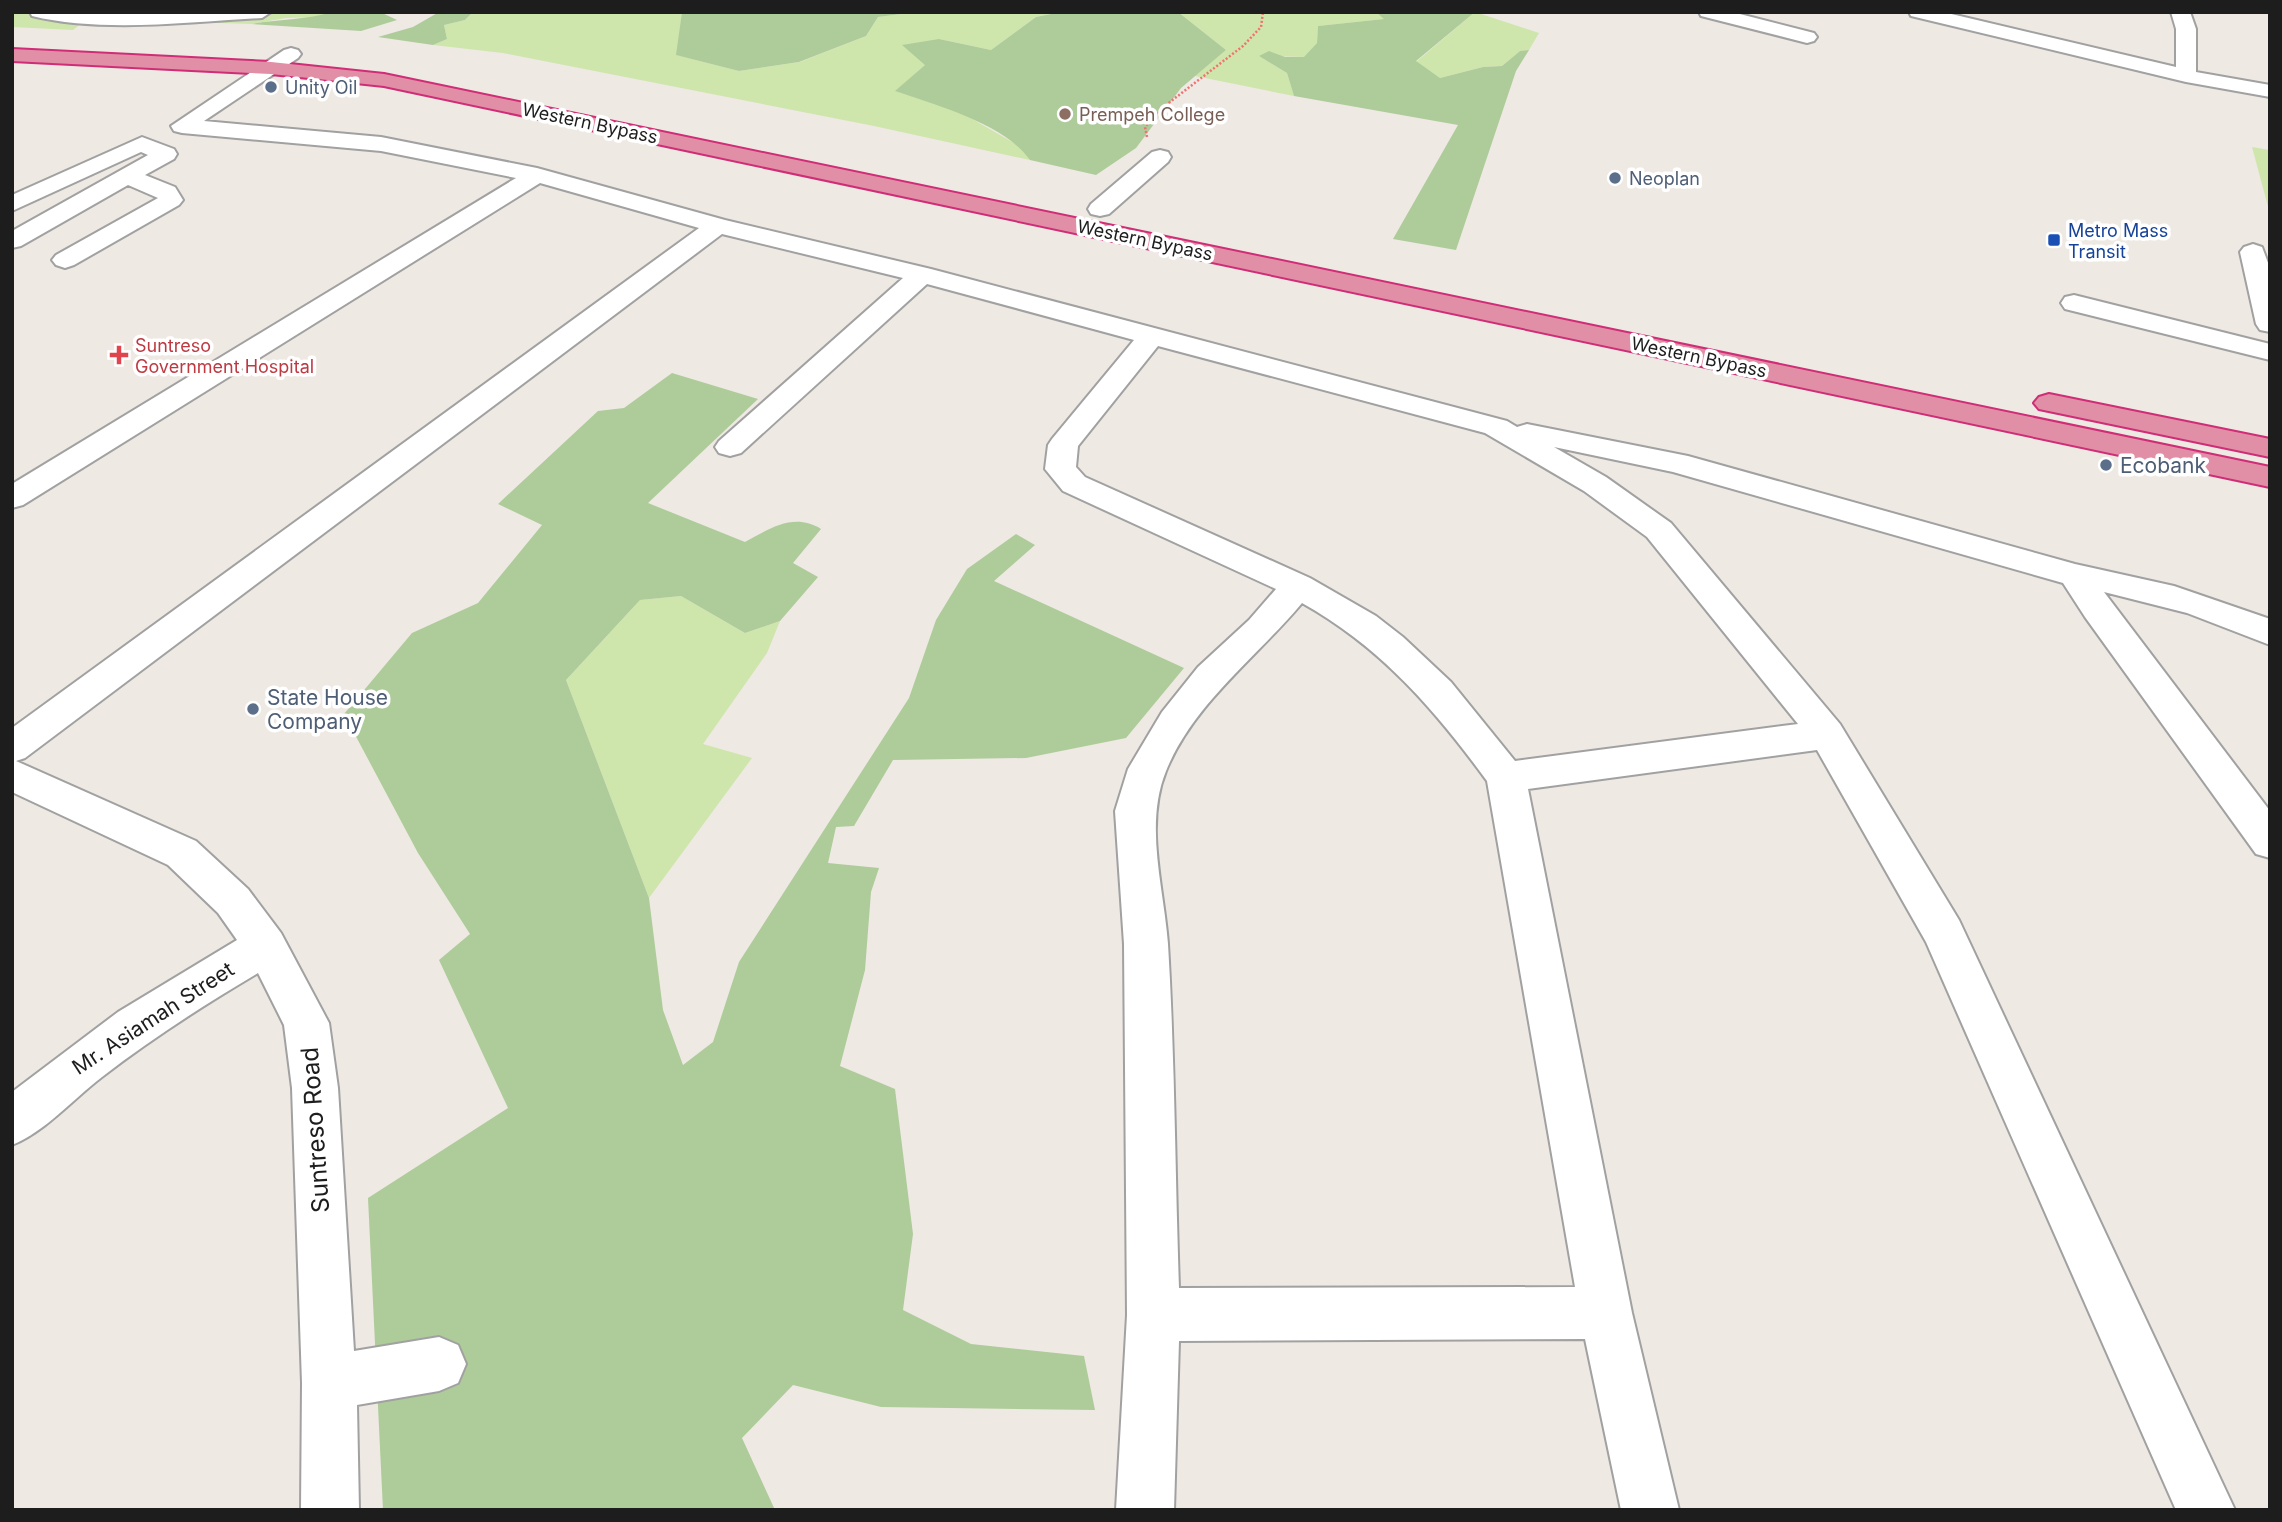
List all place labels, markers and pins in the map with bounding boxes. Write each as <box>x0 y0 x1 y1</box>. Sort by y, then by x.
place label: Unity Oil <box>285 77 357 98</box>
marker: Unity Oil <box>263 79 279 95</box>
place label: Prempeh College <box>1079 104 1225 125</box>
marker: Prempeh College <box>1057 106 1073 122</box>
place label: Neoplan <box>1629 168 1700 189</box>
marker: Neoplan <box>1607 170 1623 186</box>
place label: Metro Mass Transit <box>2068 220 2168 262</box>
marker: Metro Mass Transit <box>2046 232 2062 248</box>
place label: Suntreso Government Hospital <box>135 335 314 377</box>
marker: Suntreso Government Hospital <box>109 345 129 365</box>
place label: Ecobank <box>2120 453 2206 478</box>
marker: Ecobank <box>2098 457 2114 473</box>
place label: State House Company <box>267 685 388 734</box>
marker: State House Company <box>245 701 261 717</box>

